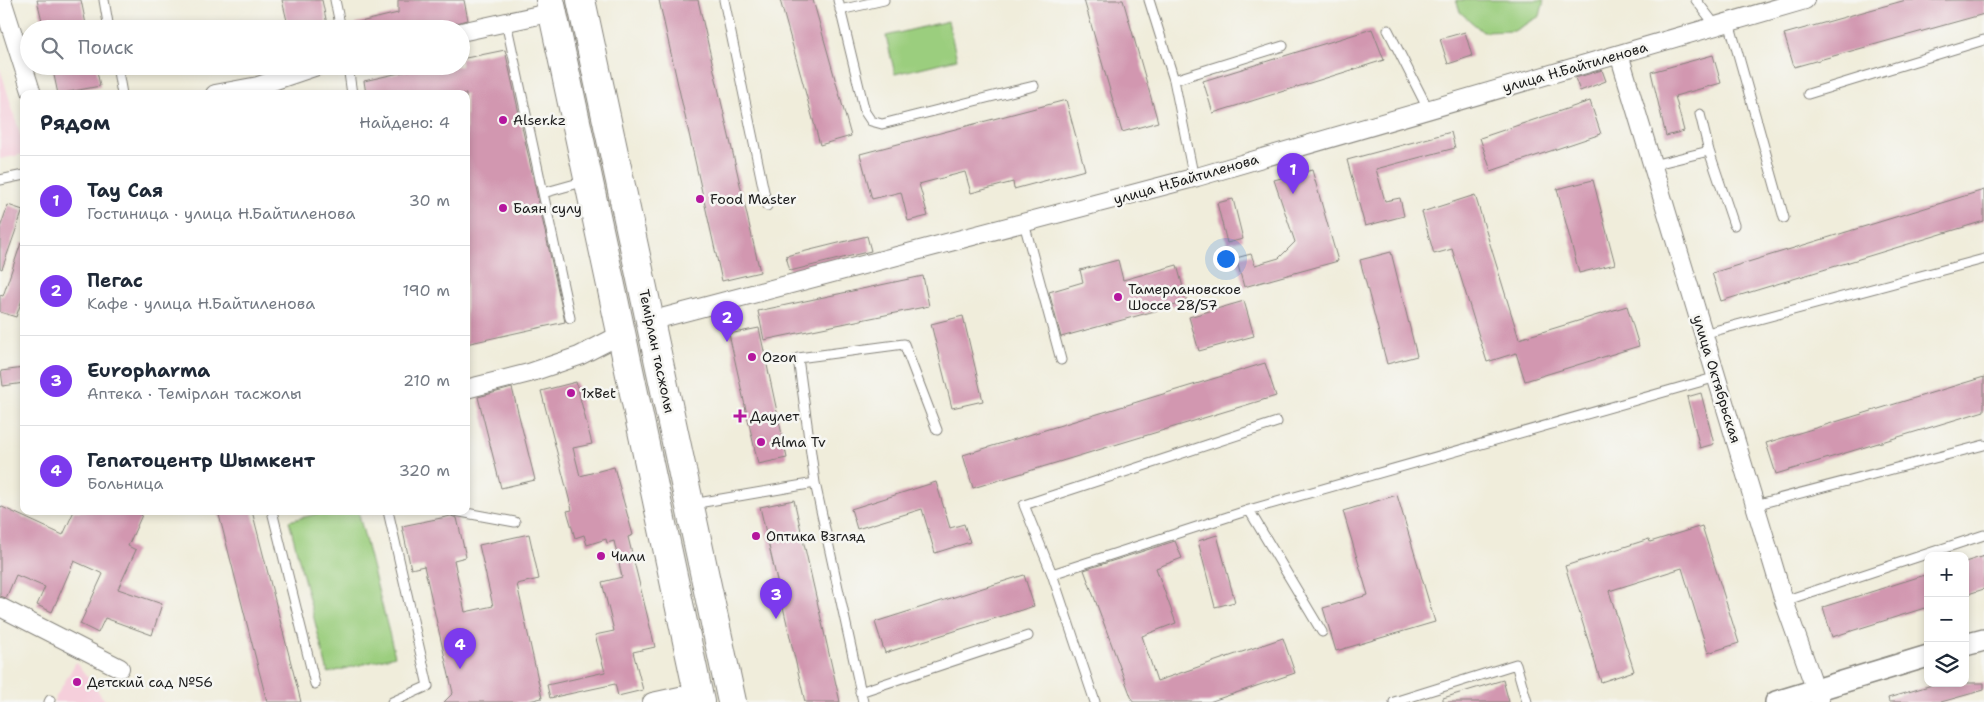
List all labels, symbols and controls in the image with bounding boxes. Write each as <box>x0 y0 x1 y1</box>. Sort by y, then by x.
search box <box>20 20 470 75</box>
icon: search <box>38 34 66 62</box>
text: Поиск <box>78 35 133 60</box>
street label: улица Н.Байтиленова <box>1500 38 1650 96</box>
text: Рядом <box>40 109 110 137</box>
place label: Alser.kz <box>513 111 566 129</box>
text: Найдено: 4 <box>359 112 450 133</box>
marker: Alser.kz <box>497 114 509 126</box>
street label: улица Н.Байтиленова <box>1111 150 1261 208</box>
pin: 1 <box>1277 153 1309 194</box>
text: Тау Сая <box>87 178 163 203</box>
text: 1 <box>52 190 60 211</box>
text: 30 m <box>409 190 450 211</box>
place label: Food Master <box>710 190 797 208</box>
marker: Food Master <box>694 193 706 205</box>
place label: Баян сулу <box>513 199 582 217</box>
marker: Баян сулу <box>497 202 509 214</box>
text: Гостиница · улица Н.Байтиленова <box>87 203 355 224</box>
your location <box>1213 246 1239 272</box>
text: Пегас <box>87 268 143 293</box>
text: 2 <box>50 280 62 301</box>
text: 190 m <box>403 280 450 301</box>
place label: Тамерлановское Шоссе 28/57 <box>1128 280 1241 314</box>
street label: Темірлан тасжолы <box>635 288 679 414</box>
marker: Тамерлановское Шоссе 28/57 <box>1112 291 1124 303</box>
text: Кафе · улица Н.Байтиленова <box>87 293 315 314</box>
pin: 2 <box>711 301 743 342</box>
street label: улица Октябрьская <box>1689 313 1745 445</box>
place label: Ozon <box>762 348 797 366</box>
marker: Ozon <box>746 351 758 363</box>
text: Europharma <box>87 358 210 383</box>
text: 3 <box>50 370 62 391</box>
text: 210 m <box>403 370 450 391</box>
text: Аптека · Темірлан тасжолы <box>87 383 302 404</box>
place label: 1xBet <box>581 384 616 402</box>
marker: 1xBet <box>565 387 577 399</box>
place label: Даулет <box>750 407 800 425</box>
marker: Даулет <box>734 410 746 422</box>
place label: Alma Tv <box>771 433 826 451</box>
marker: Alma Tv <box>755 436 767 448</box>
text: Гепатоцентр Шымкент <box>87 448 315 473</box>
text: 4 <box>50 460 62 481</box>
text: 320 m <box>399 460 450 481</box>
text: Больница <box>87 473 163 494</box>
place label: Оптика Взгляд <box>766 527 865 545</box>
marker: Оптика Взгляд <box>750 530 762 542</box>
place label: Чили <box>611 547 645 565</box>
marker: Чили <box>595 550 607 562</box>
map controls <box>1924 552 1969 687</box>
button: + <box>1924 552 1969 597</box>
pin: 3 <box>760 578 792 619</box>
button: − <box>1924 597 1969 642</box>
pin: 4 <box>444 628 476 669</box>
button: layers <box>1924 642 1969 687</box>
place label: Детский сад №56 <box>87 673 213 691</box>
marker: Детский сад №56 <box>71 676 83 688</box>

